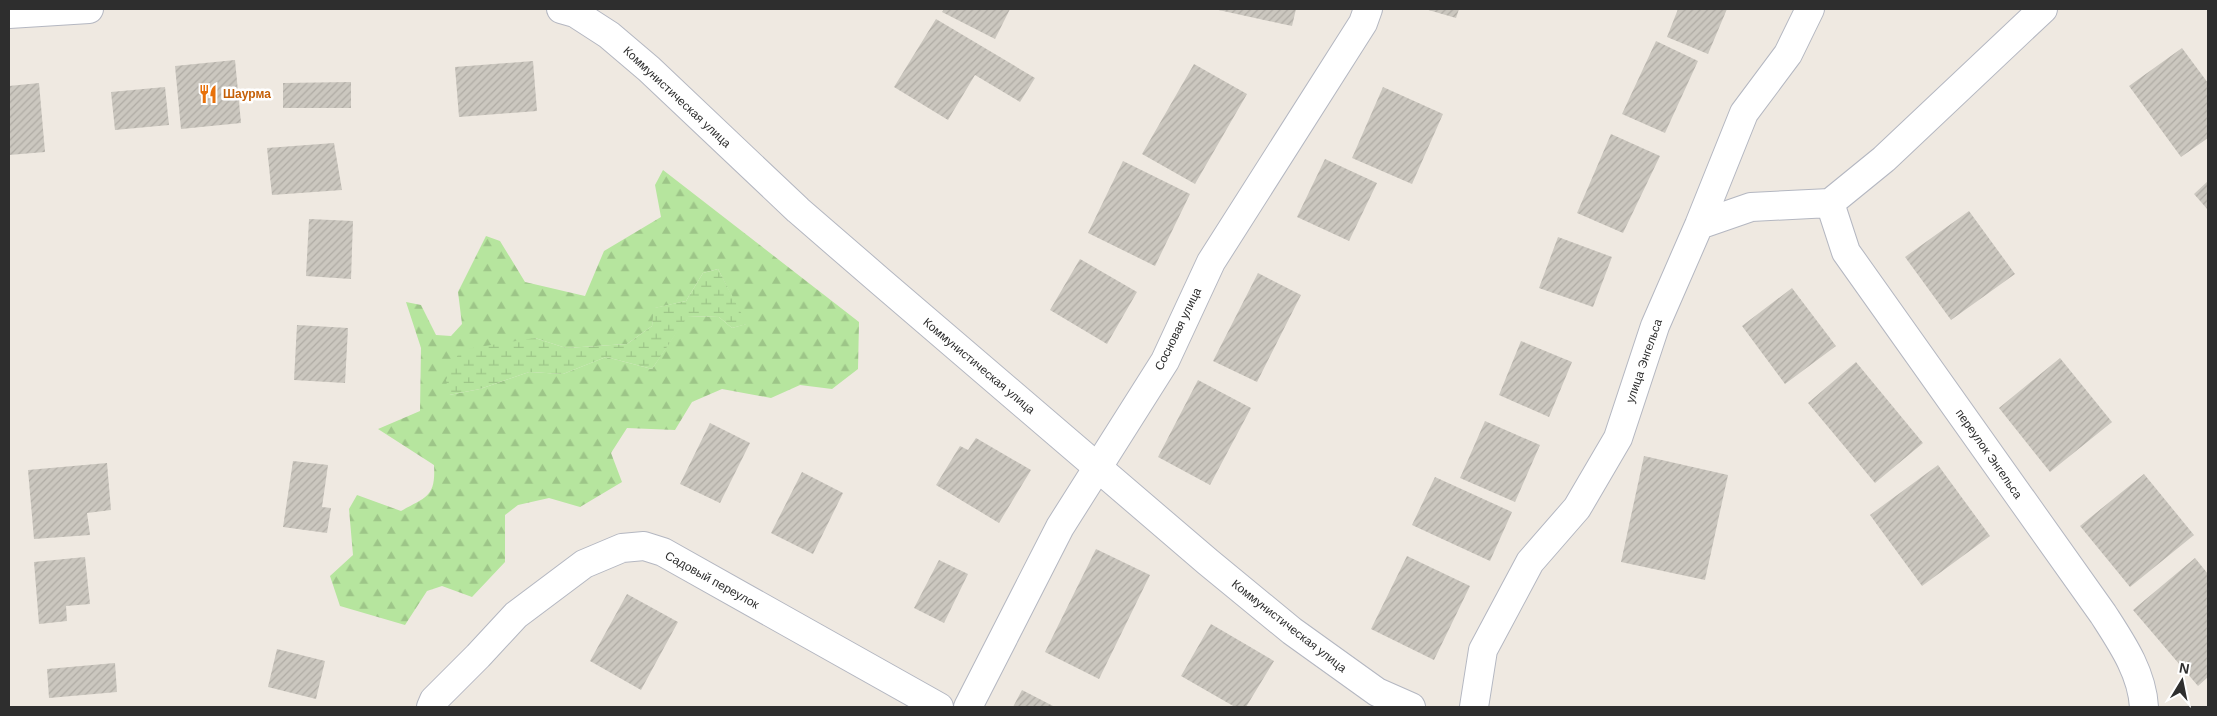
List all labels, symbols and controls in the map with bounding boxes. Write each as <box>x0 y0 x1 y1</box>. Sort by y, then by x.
street label: Коммунистическая улица <box>620 44 734 151</box>
restaurant icon: Шаурма <box>197 83 219 105</box>
place label: Шаурма <box>223 87 271 101</box>
street label: Сосновая улица <box>1152 285 1204 373</box>
street label: Коммунистическая улица <box>920 315 1038 417</box>
street label: улица Энгельса <box>1623 317 1665 405</box>
street label: переулок Энгельса <box>1953 407 2025 502</box>
street label: Садовый переулок <box>663 548 762 612</box>
street label: Коммунистическая улица <box>1229 577 1349 675</box>
north arrow <box>2157 656 2207 706</box>
text: N <box>2178 659 2191 677</box>

